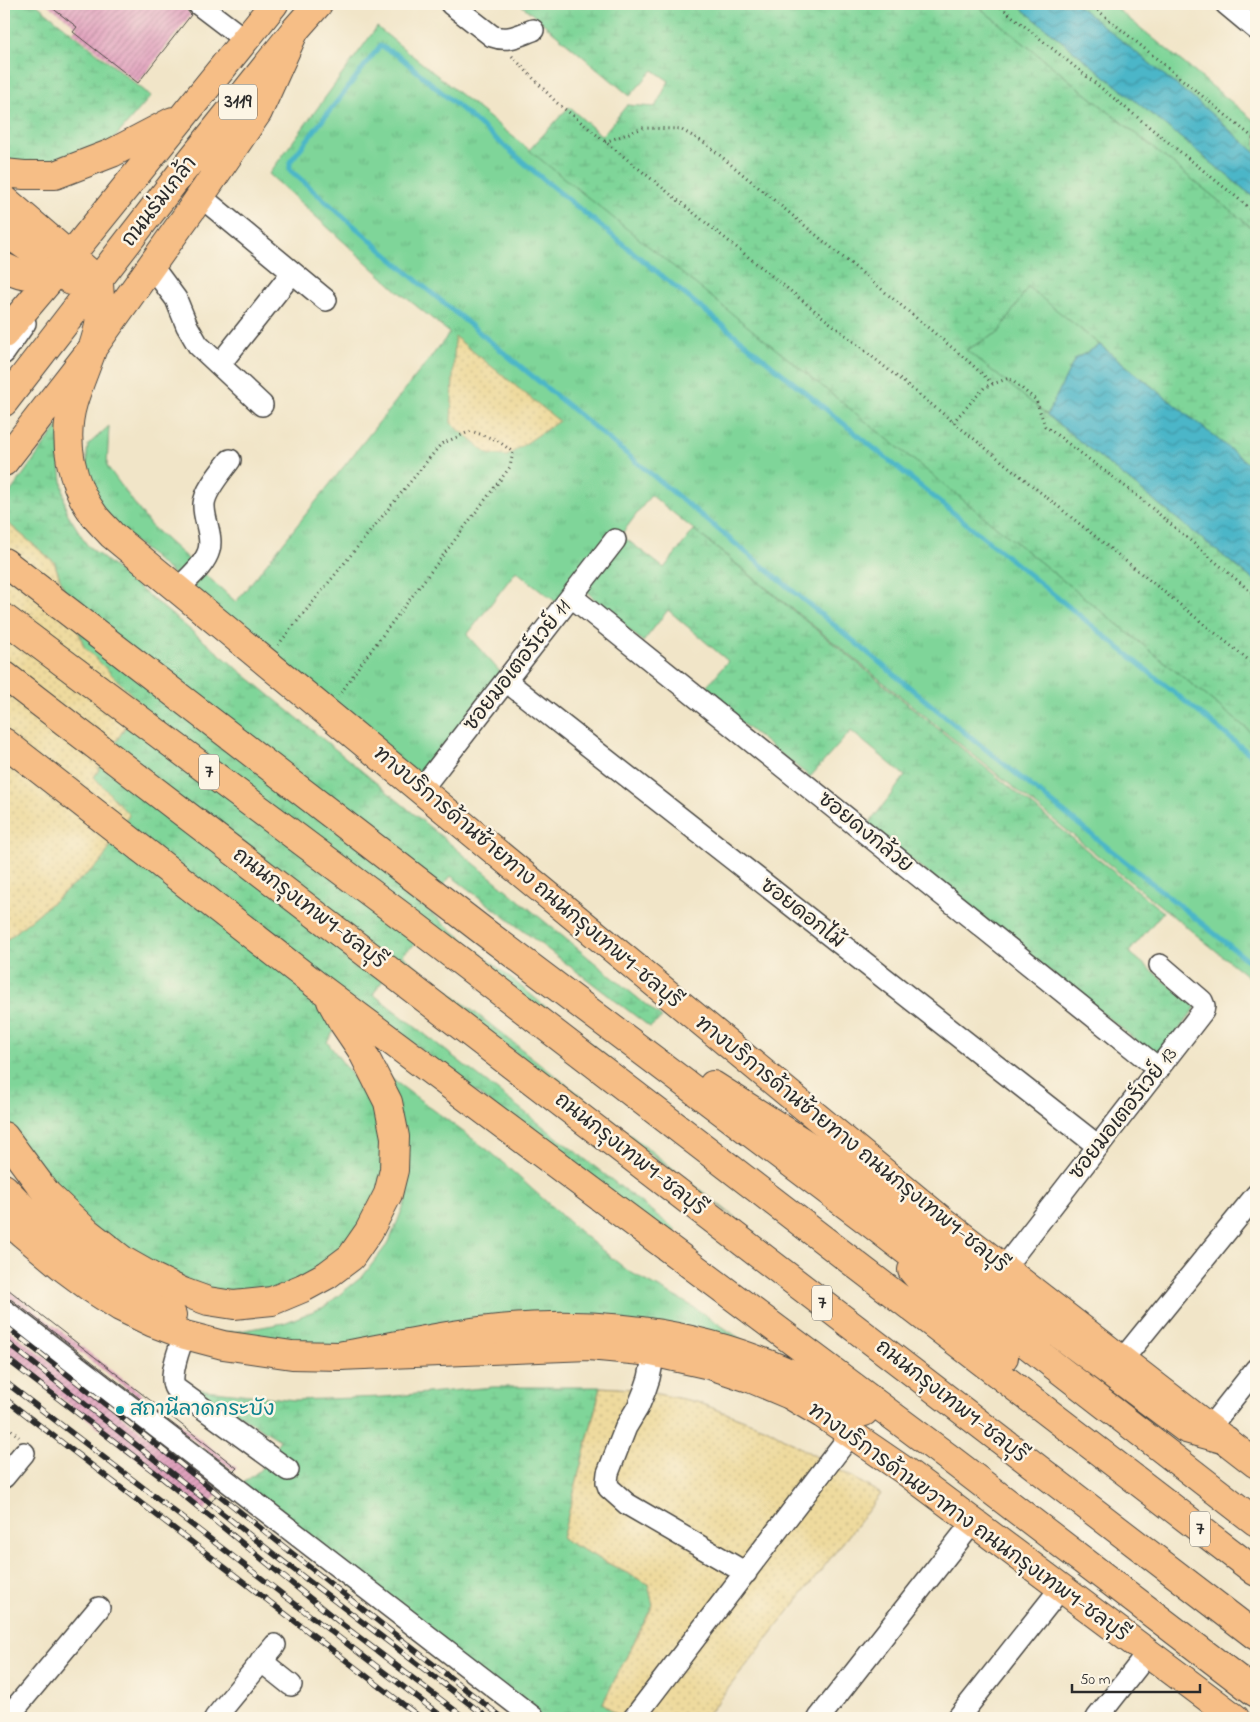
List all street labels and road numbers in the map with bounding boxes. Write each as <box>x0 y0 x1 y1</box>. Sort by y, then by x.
road number: 3119 <box>219 84 257 120</box>
street label: ถนนร่มเกล้า <box>115 150 205 254</box>
street label: ซอยมอเตอร์เวย์ 11 <box>457 594 579 738</box>
street label: ทางบริการด้านซ้ายทาง ถนนกรุงเทพฯ-ชลบุรี <box>366 739 688 1017</box>
road number: 7 <box>199 754 219 790</box>
street label: ซอยดงกล้วย <box>811 785 919 881</box>
street label: ถนนกรุงเทพฯ-ชลบุรี <box>226 841 392 977</box>
street label: ซอยดอกไม้ <box>753 871 851 957</box>
street label: ทางบริการด้านซ้ายทาง ถนนกรุงเทพฯ-ชลบุรี <box>688 1009 1014 1281</box>
street label: ซอยมอเตอร์เวย์ 13 <box>1062 1041 1186 1187</box>
street label: ถนนกรุงเทพฯ-ชลบุรี <box>547 1086 713 1224</box>
road number: 7 <box>812 1286 832 1320</box>
street label: ถนนกรุงเทพฯ-ชลบุรี <box>868 1333 1034 1471</box>
street label: ทางบริการด้านขวาทาง ถนนกรุงเทพฯ-ชลบุรี <box>801 1396 1135 1650</box>
road number: 7 <box>1190 1512 1210 1546</box>

